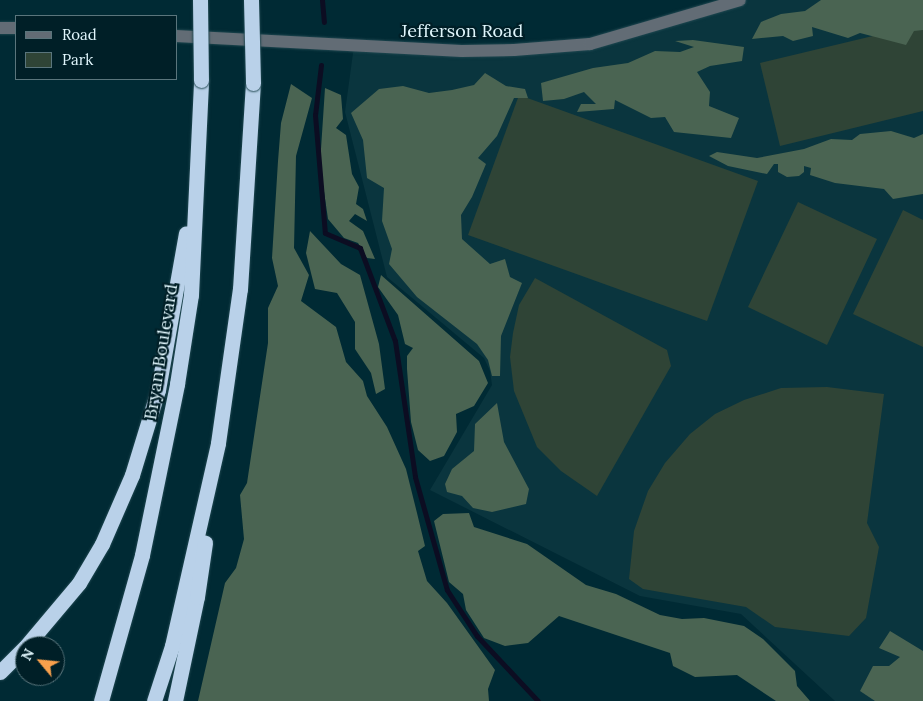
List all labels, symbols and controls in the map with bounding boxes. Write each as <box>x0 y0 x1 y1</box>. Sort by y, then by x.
legend <box>15 15 178 80</box>
street label: Jefferson Road <box>401 20 523 42</box>
text: Road <box>62 25 97 44</box>
text: Park <box>62 50 93 69</box>
street label: Bryan Boulevard <box>140 283 182 421</box>
north arrow <box>15 636 65 686</box>
text: N <box>17 645 38 663</box>

